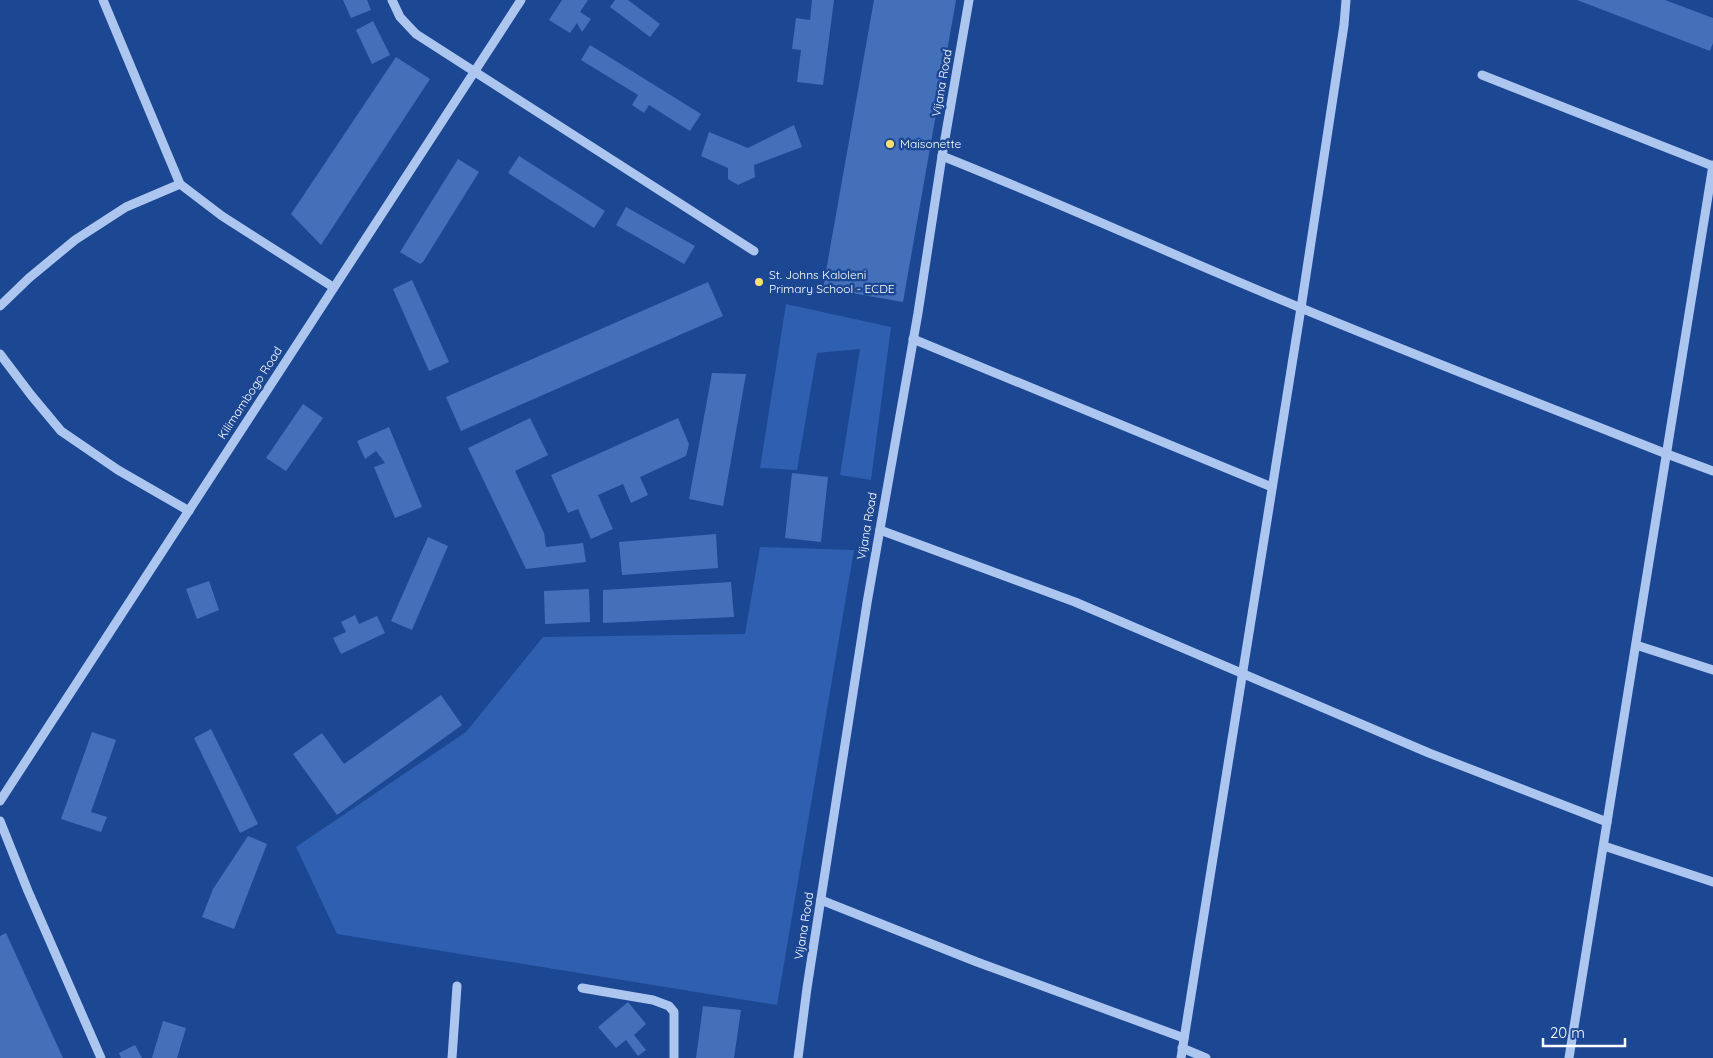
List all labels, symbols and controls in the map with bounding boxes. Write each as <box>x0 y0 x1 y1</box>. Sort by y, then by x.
street label: Vijana Road <box>928 48 955 118</box>
place label: Maisonette <box>900 136 961 151</box>
marker: Maisonette <box>884 138 896 150</box>
place label: St. Johns Kaloleni Primary School - ECDE <box>769 267 895 296</box>
marker: St. Johns Kaloleni Primary School - ECDE <box>753 276 765 288</box>
street label: Kilimambogo Road <box>214 344 285 442</box>
street label: Vijana Road <box>853 491 880 561</box>
street label: Vijana Road <box>791 891 816 961</box>
scale bar <box>1543 1016 1626 1048</box>
text: 20 m <box>1550 1023 1585 1042</box>

